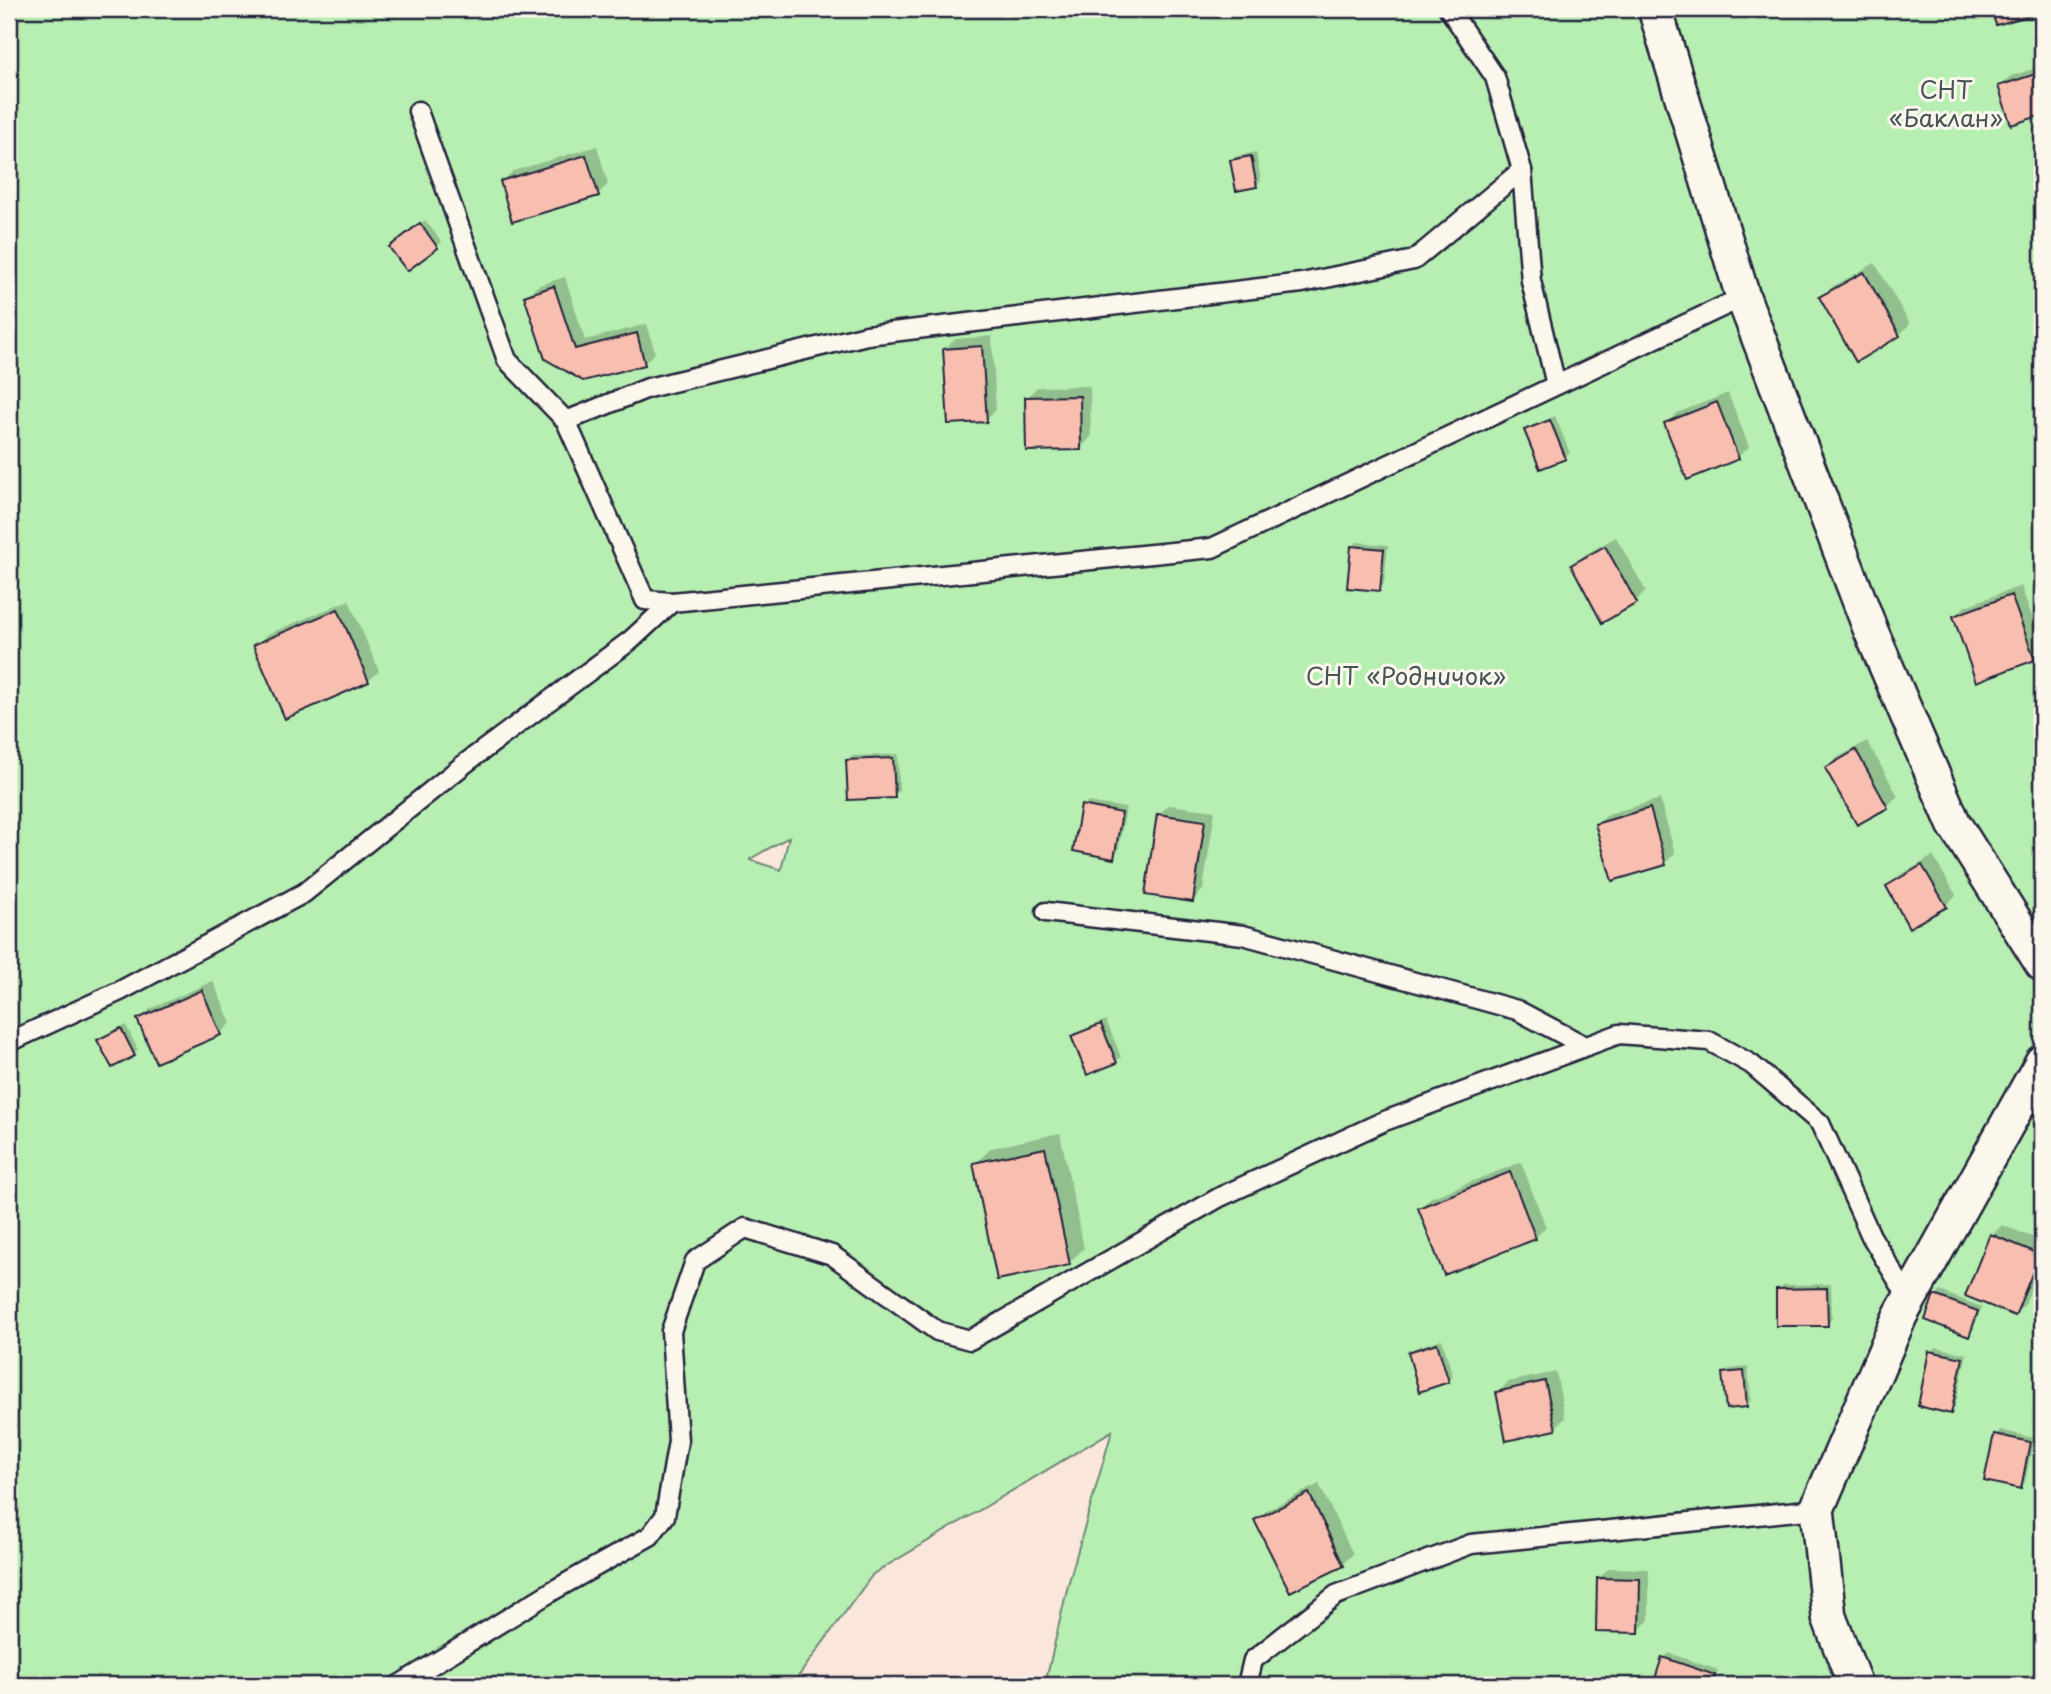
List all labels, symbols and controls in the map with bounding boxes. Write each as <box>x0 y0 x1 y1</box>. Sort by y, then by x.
park label: СНТ «Баклан» <box>1889 71 2003 135</box>
park label: СНТ «Родничок» <box>1306 657 1506 693</box>

